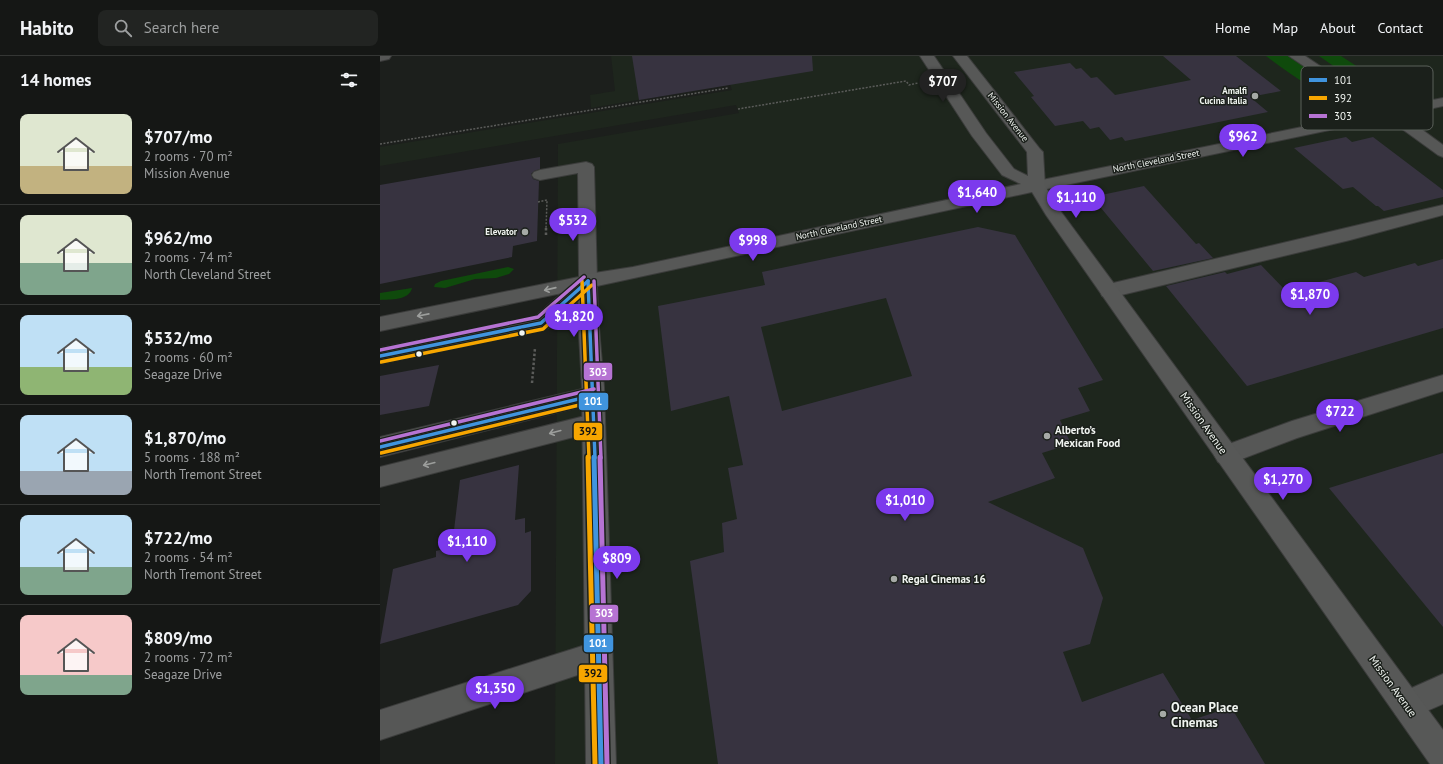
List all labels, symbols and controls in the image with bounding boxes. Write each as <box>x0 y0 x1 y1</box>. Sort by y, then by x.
search box <box>98 10 378 46</box>
text: Habito <box>20 16 74 40</box>
icon: search <box>112 17 134 39</box>
text: Search here <box>144 18 219 37</box>
text: Home <box>1215 19 1250 37</box>
text: Map <box>1272 19 1298 37</box>
text: About <box>1320 19 1356 37</box>
text: Contact <box>1378 19 1423 37</box>
legend <box>1301 66 1433 130</box>
text: 14 homes <box>20 69 91 91</box>
icon: filters <box>338 69 360 91</box>
pin: $707 <box>919 69 967 103</box>
text: $707 <box>928 73 958 90</box>
text: 101 <box>1334 73 1352 87</box>
place label: Amalfi Cucina Italia <box>1200 85 1248 106</box>
street label: Mission Avenue <box>986 90 1031 144</box>
marker: Amalfi Cucina Italia <box>1250 91 1260 101</box>
text: 392 <box>1334 91 1352 105</box>
text: 303 <box>1334 109 1352 123</box>
pin: $962 <box>1219 124 1267 158</box>
text: $707/mo <box>144 126 212 148</box>
text: $962 <box>1228 128 1258 145</box>
icon: home <box>52 130 100 178</box>
street label: North Cleveland Street <box>1112 147 1200 174</box>
text: 2 rooms · 70 m² <box>144 148 233 165</box>
text: Mission Avenue <box>144 165 230 182</box>
pin: $1,640 <box>944 180 1010 214</box>
text: $1,640 <box>957 184 997 201</box>
pin: $1,110 <box>1043 185 1109 219</box>
text: $1,110 <box>1056 189 1096 206</box>
pin: $532 <box>549 208 597 242</box>
text: $532 <box>558 212 588 229</box>
street label: North Cleveland Street <box>795 213 883 242</box>
place label: Elevator <box>485 226 518 237</box>
text: $962/mo <box>144 227 212 249</box>
marker: Elevator <box>520 227 530 237</box>
pin: $998 <box>729 228 777 262</box>
icon: home <box>52 231 100 279</box>
text: $998 <box>738 232 768 249</box>
text: 2 rooms · 74 m² <box>144 249 233 266</box>
text: North Cleveland Street <box>144 266 271 283</box>
pin: $1,870 <box>1277 282 1343 316</box>
one-way arrow <box>544 286 557 294</box>
text: $1,870 <box>1290 286 1330 303</box>
pin: $1,820 <box>541 304 607 338</box>
text: $1,820 <box>554 308 594 325</box>
one-way arrow <box>416 311 429 319</box>
text: $532/mo <box>144 327 212 349</box>
unlabelled marker <box>517 328 527 338</box>
icon: home <box>52 331 100 379</box>
text: 2 rooms · 60 m² <box>144 349 233 366</box>
unlabelled marker <box>414 349 424 359</box>
line badge: 303 <box>583 362 613 381</box>
text: 303 <box>589 365 607 379</box>
text: Seagaze Drive <box>144 366 222 383</box>
street label: Mission Avenue <box>1177 389 1231 457</box>
line badge: 101 <box>578 392 609 411</box>
text: 101 <box>584 394 602 408</box>
pin: $722 <box>1316 399 1364 433</box>
text: $722 <box>1325 403 1355 420</box>
unlabelled marker <box>449 418 459 428</box>
line badge: 392 <box>573 422 603 441</box>
place label: Alberto’s Mexican Food <box>1055 423 1120 450</box>
text: 392 <box>579 424 597 438</box>
text: $1,870/mo <box>144 427 226 449</box>
one-way arrow <box>549 429 562 437</box>
icon: home <box>52 431 100 479</box>
marker: Alberto’s Mexican Food <box>1042 431 1052 441</box>
text: 5 rooms · 188 m² <box>144 449 240 466</box>
one-way arrow <box>423 461 436 469</box>
text: North Tremont Street <box>144 466 262 483</box>
pin: $1,270 <box>1250 467 1316 501</box>
text: $1,270 <box>1263 471 1303 488</box>
pin: $1,010 <box>872 488 938 522</box>
text: $1,010 <box>885 492 925 509</box>
text: $722/mo <box>144 527 212 549</box>
pin: $1,110 <box>434 529 500 563</box>
icon: home <box>52 531 100 579</box>
text: $1,110 <box>447 533 487 550</box>
pin: $809 <box>593 546 641 580</box>
text: 2 rooms · 54 m² <box>144 549 233 566</box>
text: $809 <box>602 550 632 567</box>
text: North Tremont Street <box>144 566 262 583</box>
place label: Regal Cinemas 16 <box>902 572 986 586</box>
marker: Regal Cinemas 16 <box>889 574 899 584</box>
line badge: 303 <box>589 604 619 623</box>
text: 303 <box>595 606 613 620</box>
text: $809/mo <box>144 627 212 649</box>
icon: home <box>52 631 100 679</box>
line badge: 101 <box>583 634 614 653</box>
text: 101 <box>589 636 607 650</box>
text: 2 rooms · 72 m² <box>144 649 233 666</box>
street label: Mission Avenue <box>1366 652 1420 720</box>
line badge: 392 <box>578 664 608 683</box>
text: Seagaze Drive <box>144 666 222 683</box>
text: 392 <box>584 666 602 680</box>
pin: $1,350 <box>462 676 528 710</box>
text: $1,350 <box>475 680 515 697</box>
place label: Ocean Place Cinemas <box>1171 699 1239 731</box>
marker: Ocean Place Cinemas <box>1158 709 1168 719</box>

